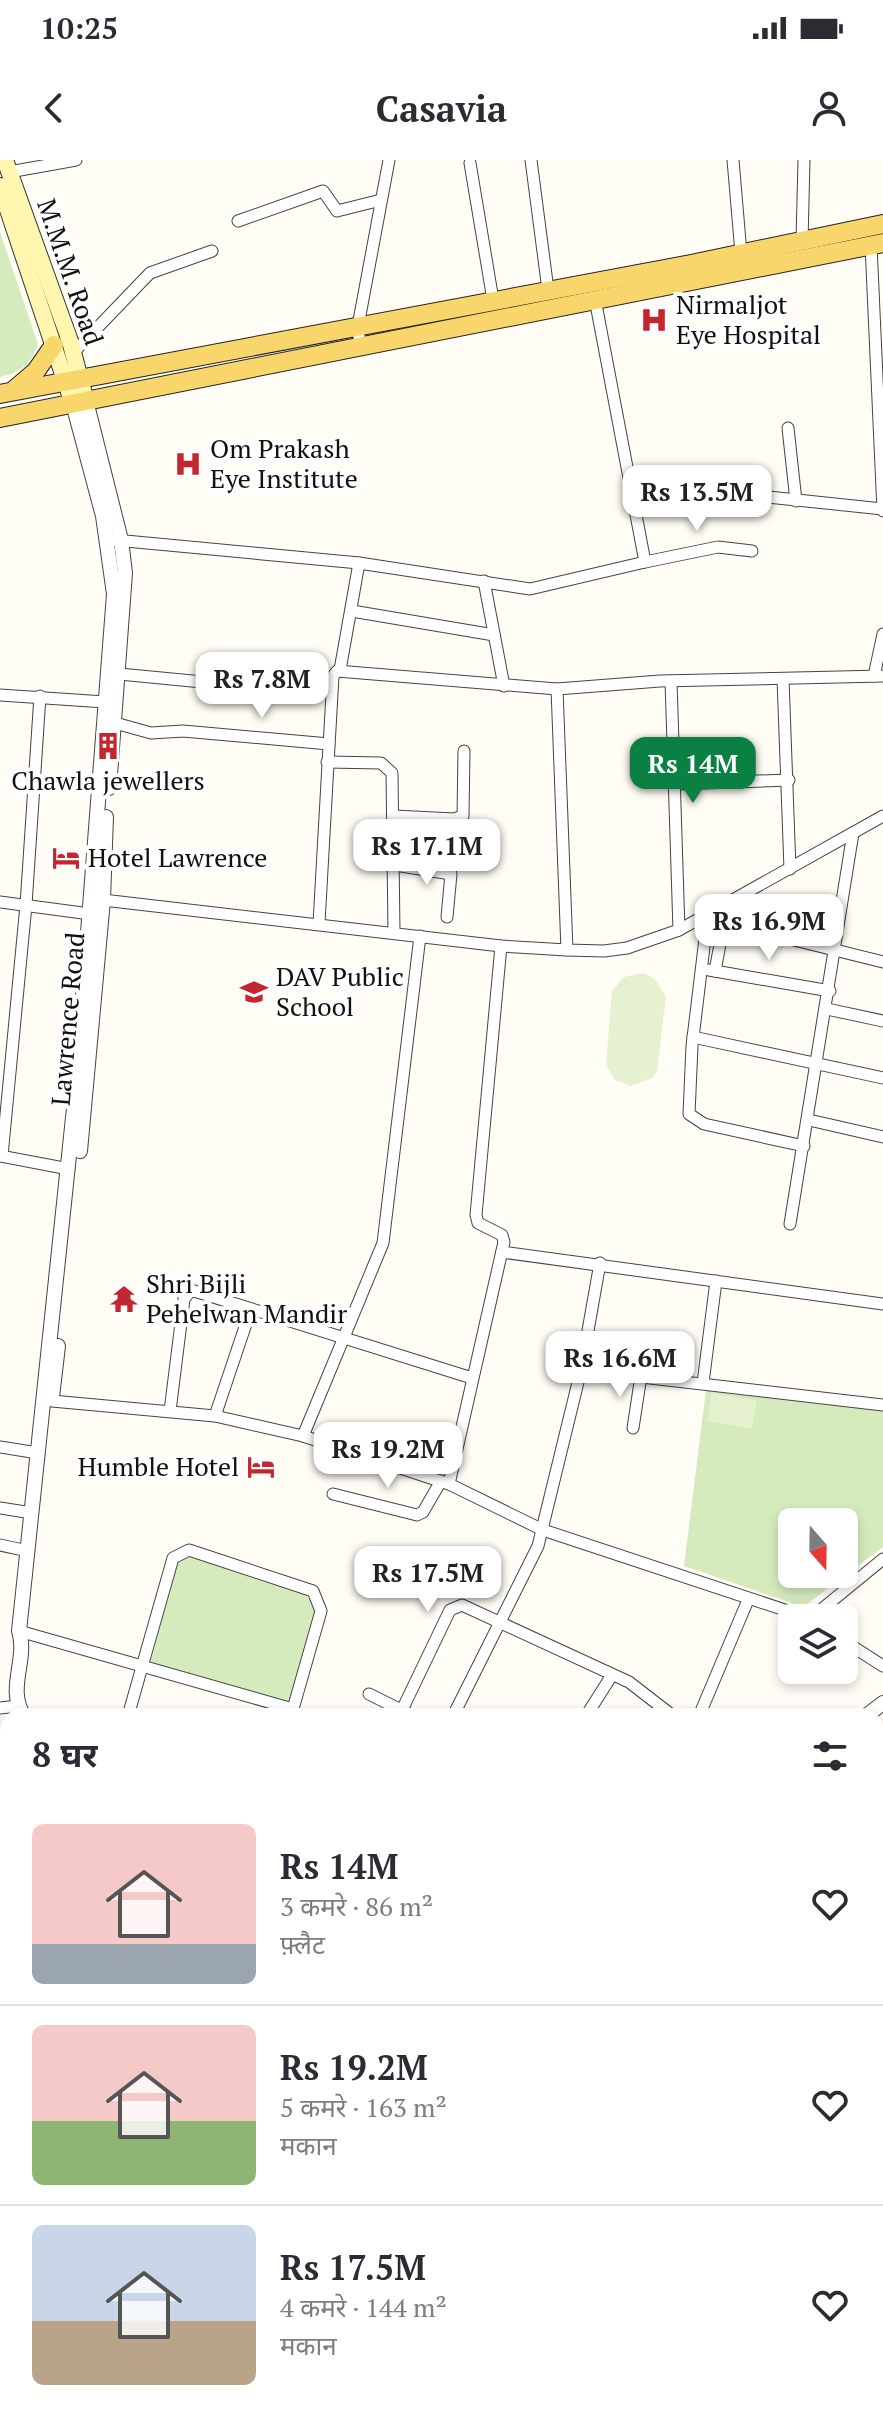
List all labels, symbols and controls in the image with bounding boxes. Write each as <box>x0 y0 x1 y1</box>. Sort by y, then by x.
text: 10:25 <box>40 8 118 48</box>
text: Casavia <box>376 85 507 132</box>
icon: back <box>32 86 76 130</box>
icon: person <box>807 86 851 130</box>
street label: M.M.M. Road <box>30 194 112 349</box>
place label: Nirmaljot Eye Hospital <box>676 287 821 351</box>
hospital icon: Nirmaljot Eye Hospital <box>639 305 669 335</box>
place label: Om Prakash Eye Institute <box>210 431 358 495</box>
hospital icon: Om Prakash Eye Institute <box>173 449 203 479</box>
pin: Rs 13.5M <box>614 465 780 533</box>
text: Rs 13.5M <box>641 474 753 508</box>
pin: Rs 7.8M <box>188 652 336 720</box>
text: Rs 7.8M <box>214 661 310 695</box>
building icon: Chawla jewellers <box>93 731 123 761</box>
pin: Rs 14M <box>628 737 758 805</box>
text: Rs 14M <box>648 746 738 780</box>
place label: Chawla jewellers <box>11 763 205 797</box>
pin: Rs 17.1M <box>344 819 510 887</box>
text: Rs 17.1M <box>371 828 483 862</box>
place label: Hotel Lawrence <box>88 840 267 874</box>
hotel icon: Hotel Lawrence <box>51 843 81 873</box>
pin: Rs 16.9M <box>686 894 852 962</box>
text: Rs 16.9M <box>713 903 825 937</box>
street label: Lawrence Road <box>42 931 92 1107</box>
place label: DAV Public School <box>276 959 404 1023</box>
school or university icon: DAV Public School <box>239 977 269 1007</box>
place label: Shri Bijli Pehelwan Mandir <box>146 1266 347 1330</box>
temple icon: Shri Bijli Pehelwan Mandir <box>109 1284 139 1314</box>
pin: Rs 16.6M <box>537 1331 703 1399</box>
text: Rs 16.6M <box>564 1340 676 1374</box>
pin: Rs 19.2M <box>305 1422 471 1490</box>
text: Rs 19.2M <box>332 1431 444 1465</box>
place label: Humble Hotel <box>78 1449 239 1483</box>
hotel icon: Humble Hotel <box>246 1452 276 1482</box>
north arrow <box>778 1508 858 1588</box>
map controls <box>778 1508 858 1684</box>
pin: Rs 17.5M <box>345 1546 511 1614</box>
text: Rs 17.5M <box>372 1555 484 1589</box>
button: layers <box>778 1604 858 1684</box>
text: 8 घर <box>32 1732 97 1777</box>
icon: filters <box>808 1734 852 1778</box>
text: Rs 14M <box>280 1844 398 1889</box>
icon: home <box>96 1856 192 1952</box>
icon: heart <box>808 1882 852 1926</box>
text: 3 कमरे · 86 m² <box>280 1889 433 1923</box>
text: फ़्लैट <box>280 1927 325 1961</box>
text: Rs 19.2M <box>280 2045 428 2090</box>
icon: home <box>96 2057 192 2153</box>
icon: heart <box>808 2083 852 2127</box>
text: 5 कमरे · 163 m² <box>280 2090 447 2124</box>
text: मकान <box>280 2128 337 2162</box>
text: Rs 17.5M <box>280 2245 426 2290</box>
icon: home <box>96 2257 192 2353</box>
icon: heart <box>808 2283 852 2327</box>
text: 4 कमरे · 144 m² <box>280 2290 447 2324</box>
text: मकान <box>280 2328 337 2362</box>

